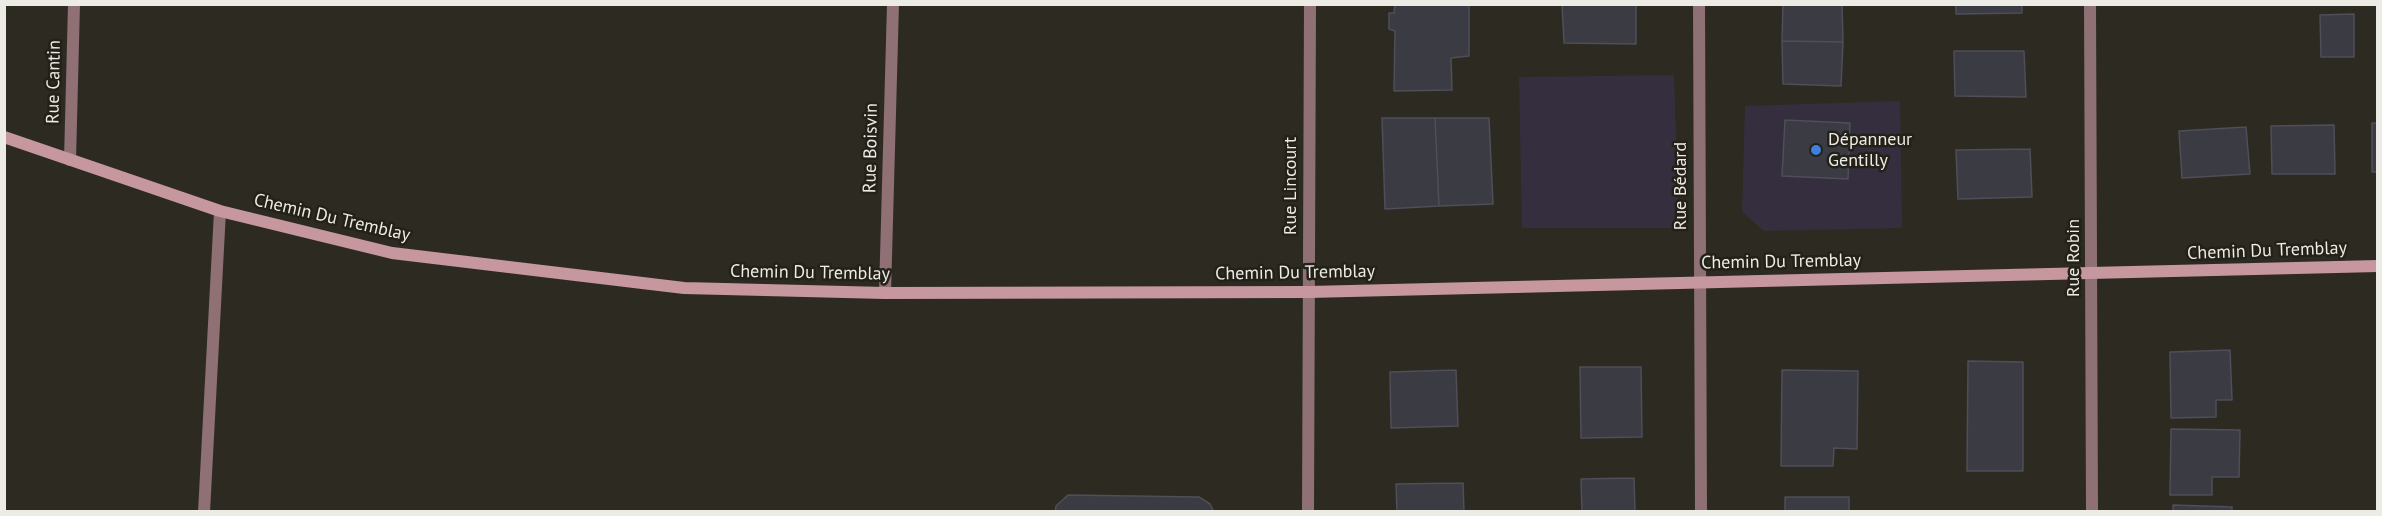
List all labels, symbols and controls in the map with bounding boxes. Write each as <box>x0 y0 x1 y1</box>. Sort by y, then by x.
street label: Rue Cantin <box>42 40 66 124</box>
street label: Rue Boisvin <box>859 103 883 193</box>
place label: Dépanneur Gentilly <box>1828 129 1912 172</box>
street label: Rue Lincourt <box>1280 137 1302 235</box>
street label: Rue Bédard <box>1670 142 1692 230</box>
marker: Dépanneur Gentilly <box>1809 143 1823 157</box>
street label: Chemin Du Tremblay <box>252 189 412 247</box>
street label: Rue Robin <box>2063 219 2085 297</box>
street label: Chemin Du Tremblay <box>2187 237 2347 265</box>
street label: Chemin Du Tremblay <box>1701 250 1861 274</box>
street label: Chemin Du Tremblay <box>730 261 890 285</box>
street label: Chemin Du Tremblay <box>1215 261 1375 285</box>

